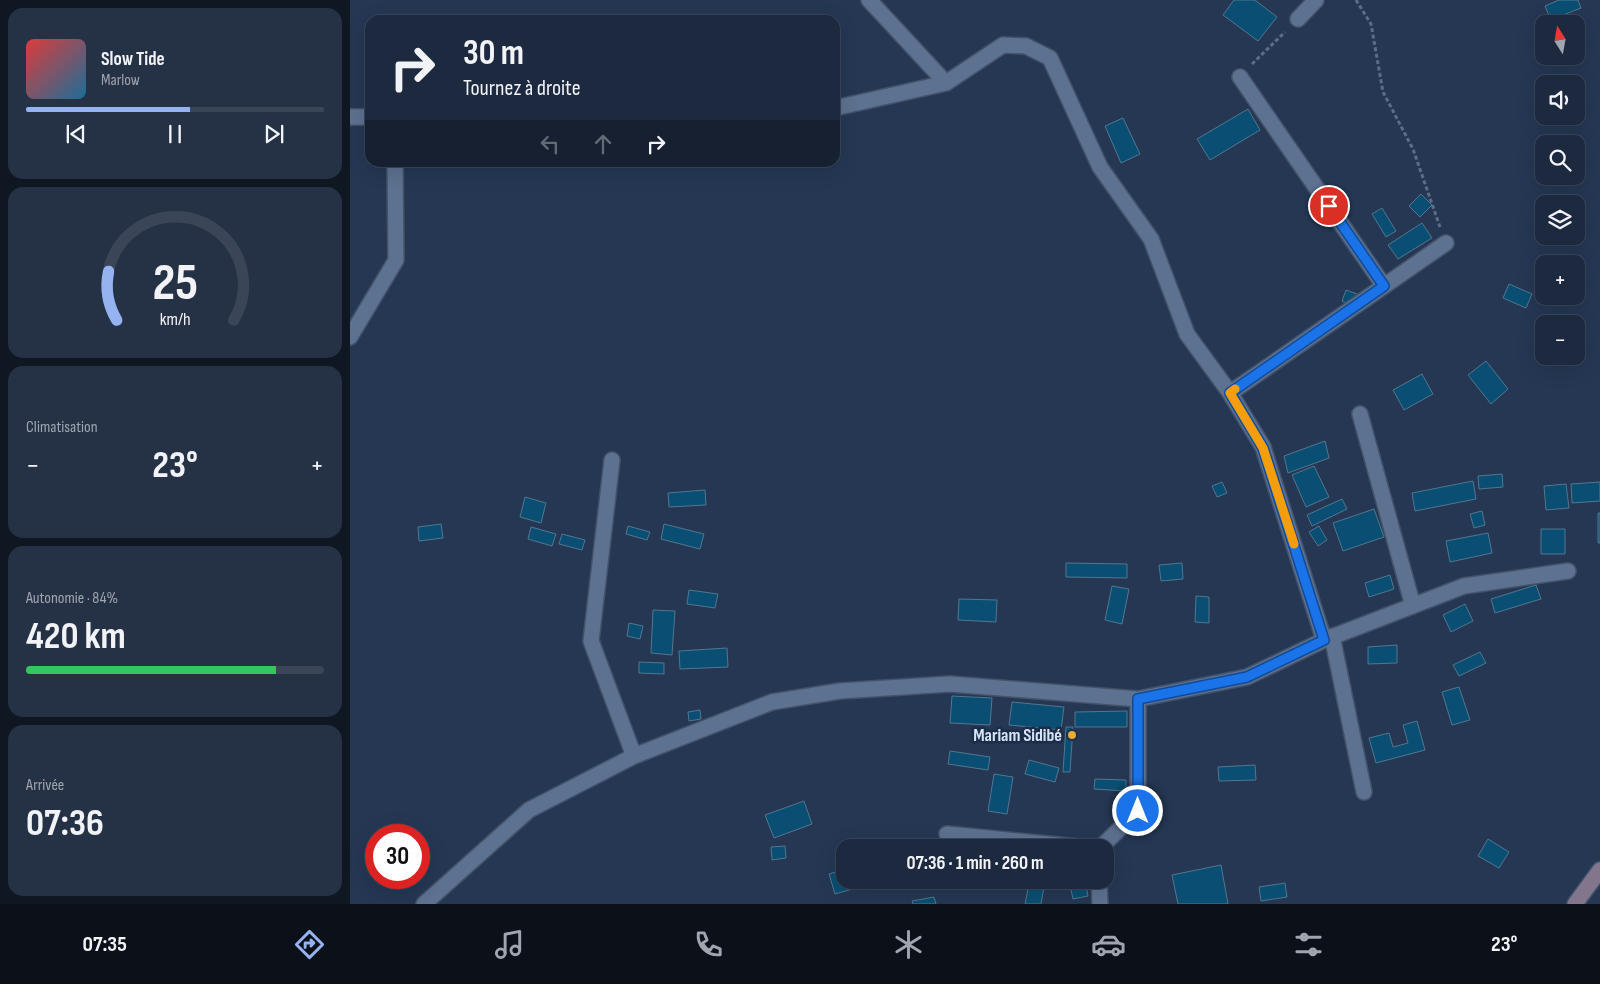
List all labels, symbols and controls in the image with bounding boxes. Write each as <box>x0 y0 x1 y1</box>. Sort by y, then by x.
north arrow <box>1535 15 1585 65</box>
map controls <box>1535 15 1585 365</box>
text: 30 m <box>463 32 524 75</box>
icon: right <box>380 35 445 100</box>
text: Slow Tide <box>101 48 165 71</box>
text: Marlow <box>101 71 140 90</box>
text: Tournez à droite <box>463 75 580 102</box>
button: sound <box>1535 75 1585 125</box>
icon: previous <box>62 120 90 148</box>
icon: pause <box>161 120 189 148</box>
icon: next <box>260 120 288 148</box>
icon: left <box>536 130 564 158</box>
icon: ahead <box>589 130 617 158</box>
icon: right <box>642 130 670 158</box>
button: search <box>1535 135 1585 185</box>
pin <box>1308 185 1350 227</box>
icon: arrive <box>1315 192 1343 220</box>
button: layers <box>1535 195 1585 245</box>
text: 25 <box>152 252 198 315</box>
button: + <box>1535 255 1585 305</box>
text: km/h <box>160 309 190 330</box>
button: − <box>1535 315 1585 365</box>
text: Climatisation <box>26 418 98 437</box>
text: 23° <box>152 443 198 488</box>
text: − <box>26 449 40 482</box>
text: + <box>310 449 324 482</box>
text: Autonomie · 84% <box>26 589 118 608</box>
text: 420 km <box>26 614 126 659</box>
place label: Mariam Sidibé <box>973 725 1062 746</box>
marker: Mariam Sidibé <box>1066 729 1078 741</box>
text: Arrivée <box>26 776 64 795</box>
position arrow <box>1111 784 1163 836</box>
text: 07:36 <box>26 801 104 846</box>
speed limit sign: 30 <box>365 824 430 889</box>
text: 07:36 · 1 min · 260 m <box>906 852 1044 875</box>
icon: directions <box>292 927 327 962</box>
icon: music <box>492 927 527 962</box>
icon: phone <box>691 927 726 962</box>
icon: climate <box>891 927 926 962</box>
icon: car <box>1091 927 1126 962</box>
icon: filters <box>1291 927 1326 962</box>
text: 07:35 <box>82 931 127 958</box>
text: 23° <box>1491 931 1517 958</box>

